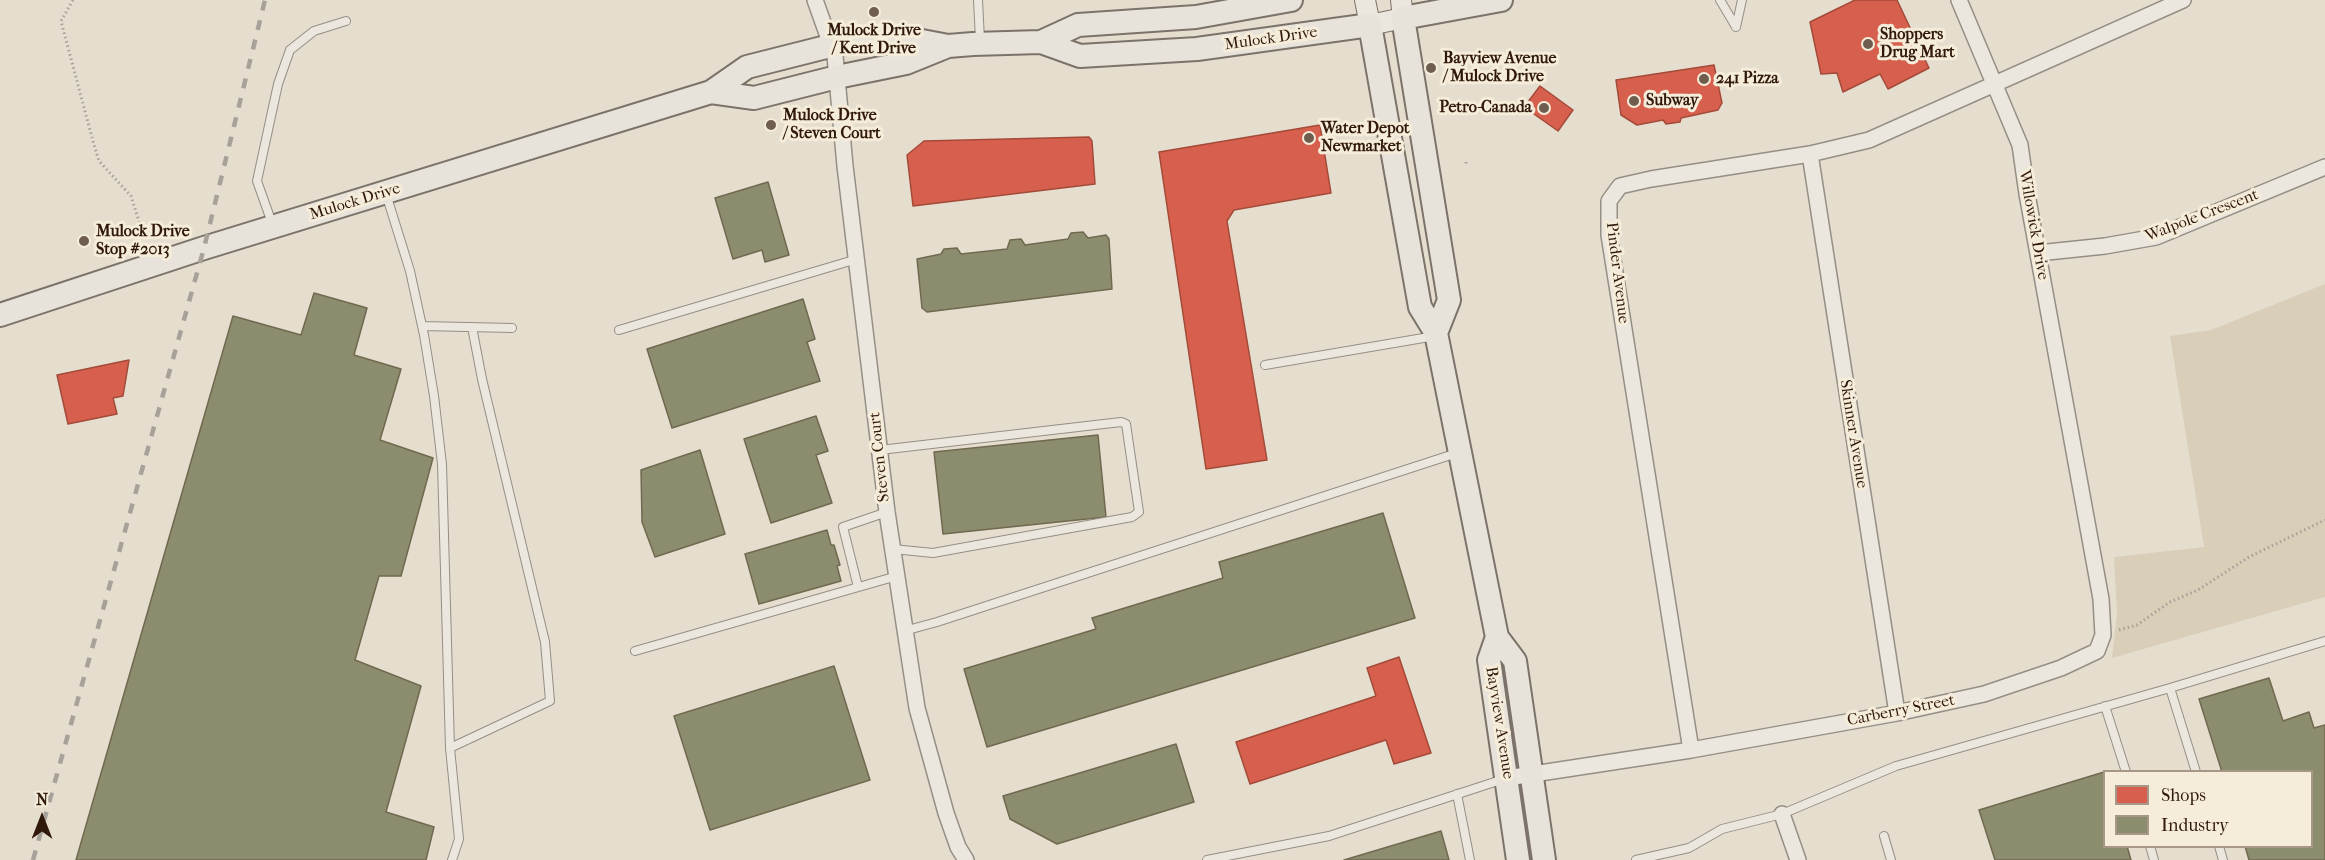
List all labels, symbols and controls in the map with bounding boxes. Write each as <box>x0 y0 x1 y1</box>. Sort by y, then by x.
marker: Mulock Drive / Kent Drive <box>867 5 881 19</box>
place label: Mulock Drive / Kent Drive <box>827 21 921 59</box>
street label: Mulock Drive <box>1223 23 1319 55</box>
place label: Shoppers Drug Mart <box>1880 25 1955 63</box>
marker: Shoppers Drug Mart <box>1861 37 1875 51</box>
place label: Bayview Avenue / Mulock Drive <box>1443 49 1556 87</box>
marker: Bayview Avenue / Mulock Drive <box>1424 61 1438 75</box>
place label: 241 Pizza <box>1716 69 1779 89</box>
marker: 241 Pizza <box>1697 72 1711 86</box>
place label: Subway <box>1646 91 1699 111</box>
marker: Subway <box>1627 94 1641 108</box>
place label: Petro-Canada <box>1439 98 1532 118</box>
marker: Petro-Canada <box>1537 101 1551 115</box>
place label: Mulock Drive / Steven Court <box>783 106 881 144</box>
marker: Mulock Drive / Steven Court <box>764 118 778 132</box>
place label: Water Depot Newmarket <box>1321 119 1409 157</box>
marker: Water Depot Newmarket <box>1302 131 1316 145</box>
street label: Willowick Drive <box>2014 169 2052 281</box>
street label: Mulock Drive <box>307 179 403 225</box>
street label: Walpole Crescent <box>2143 186 2261 246</box>
street label: Pinder Avenue <box>1601 221 1633 325</box>
place label: Mulock Drive Stop #2013 <box>96 222 190 260</box>
marker: Mulock Drive Stop #2013 <box>77 234 91 248</box>
street label: Skinner Avenue <box>1835 378 1871 490</box>
street label: Steven Court <box>866 411 894 503</box>
street label: Bayview Avenue <box>1481 665 1517 781</box>
street label: Carberry Street <box>1846 691 1956 731</box>
legend <box>2103 770 2313 848</box>
text: Shops <box>2161 785 2206 806</box>
north arrow <box>12 788 72 848</box>
text: N <box>36 790 48 809</box>
text: Industry <box>2161 815 2229 836</box>

